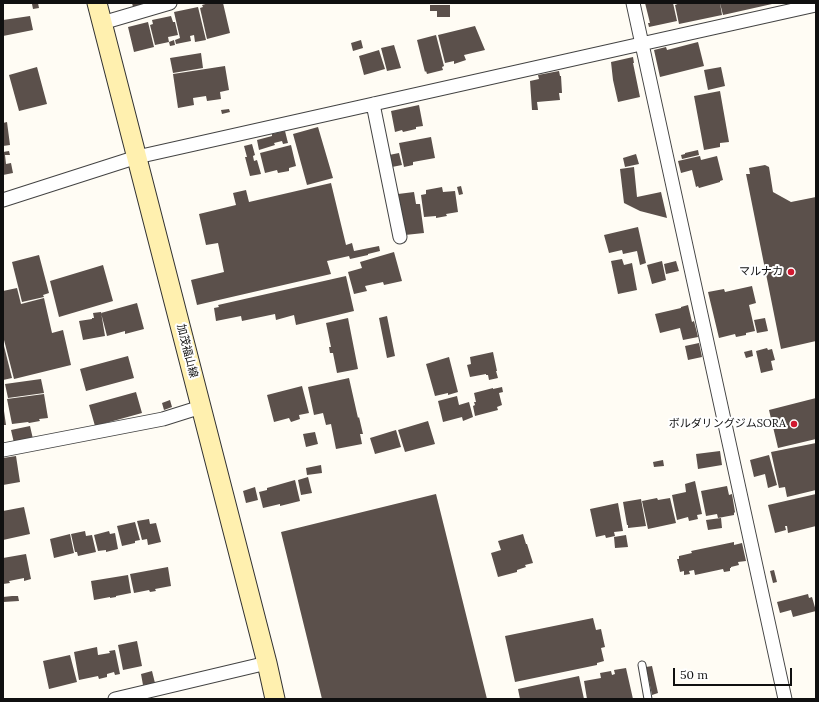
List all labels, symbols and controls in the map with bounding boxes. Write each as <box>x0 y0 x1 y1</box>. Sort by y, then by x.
place label: マルナカ <box>739 265 783 279</box>
marker: マルナカ <box>786 267 796 277</box>
street label: 加茂福山線 <box>174 323 200 379</box>
place label: ボルダリングジムSORA <box>669 417 786 431</box>
marker: ボルダリングジムSORA <box>789 419 799 429</box>
scale bar <box>675 660 794 686</box>
text: 50 m <box>680 667 708 682</box>

